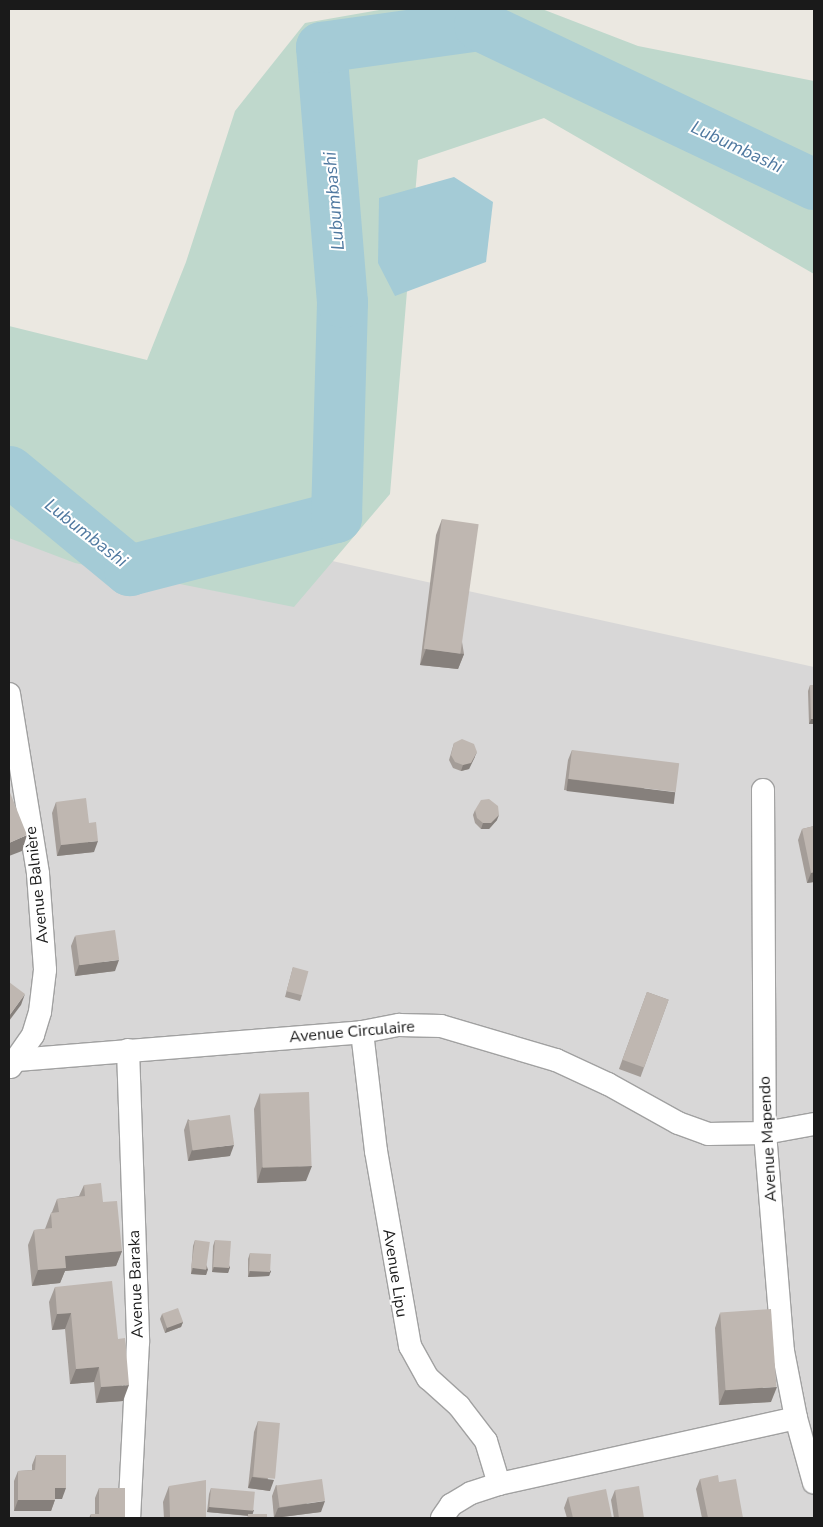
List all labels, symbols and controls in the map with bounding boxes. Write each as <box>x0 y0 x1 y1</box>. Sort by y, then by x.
water label: Lubumbashi <box>688 116 786 178</box>
water label: Lubumbashi <box>319 151 349 251</box>
water label: Lubumbashi <box>40 494 132 572</box>
street label: Avenue Balnière <box>21 825 53 945</box>
street label: Avenue Circulaire <box>288 1017 416 1047</box>
street label: Avenue Mapendo <box>755 1076 781 1202</box>
street label: Avenue Lipu <box>379 1227 411 1319</box>
street label: Avenue Baraka <box>125 1230 147 1338</box>

